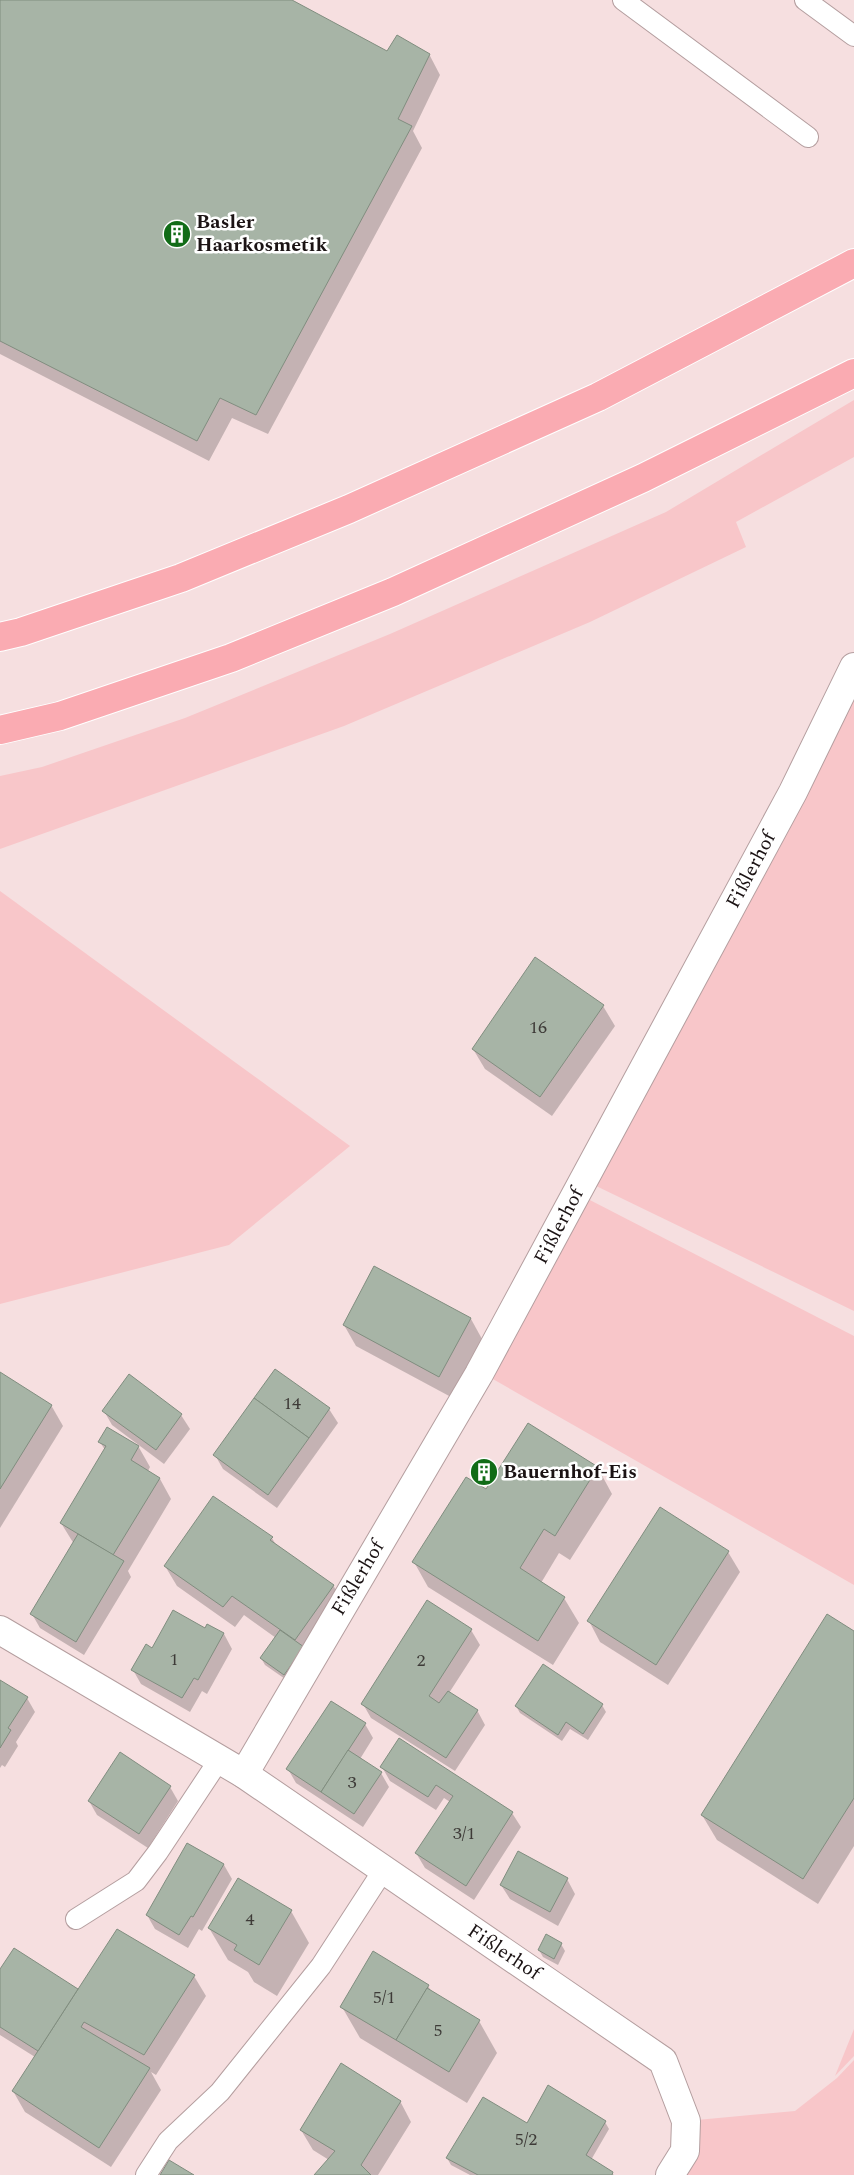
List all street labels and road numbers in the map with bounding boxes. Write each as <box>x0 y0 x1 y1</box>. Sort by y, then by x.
street label: Fißlerhof <box>718 824 785 914</box>
street label: Fißlerhof <box>526 1180 593 1270</box>
street label: Fißlerhof <box>324 1533 393 1621</box>
street label: Fißlerhof <box>461 1916 549 1989</box>

